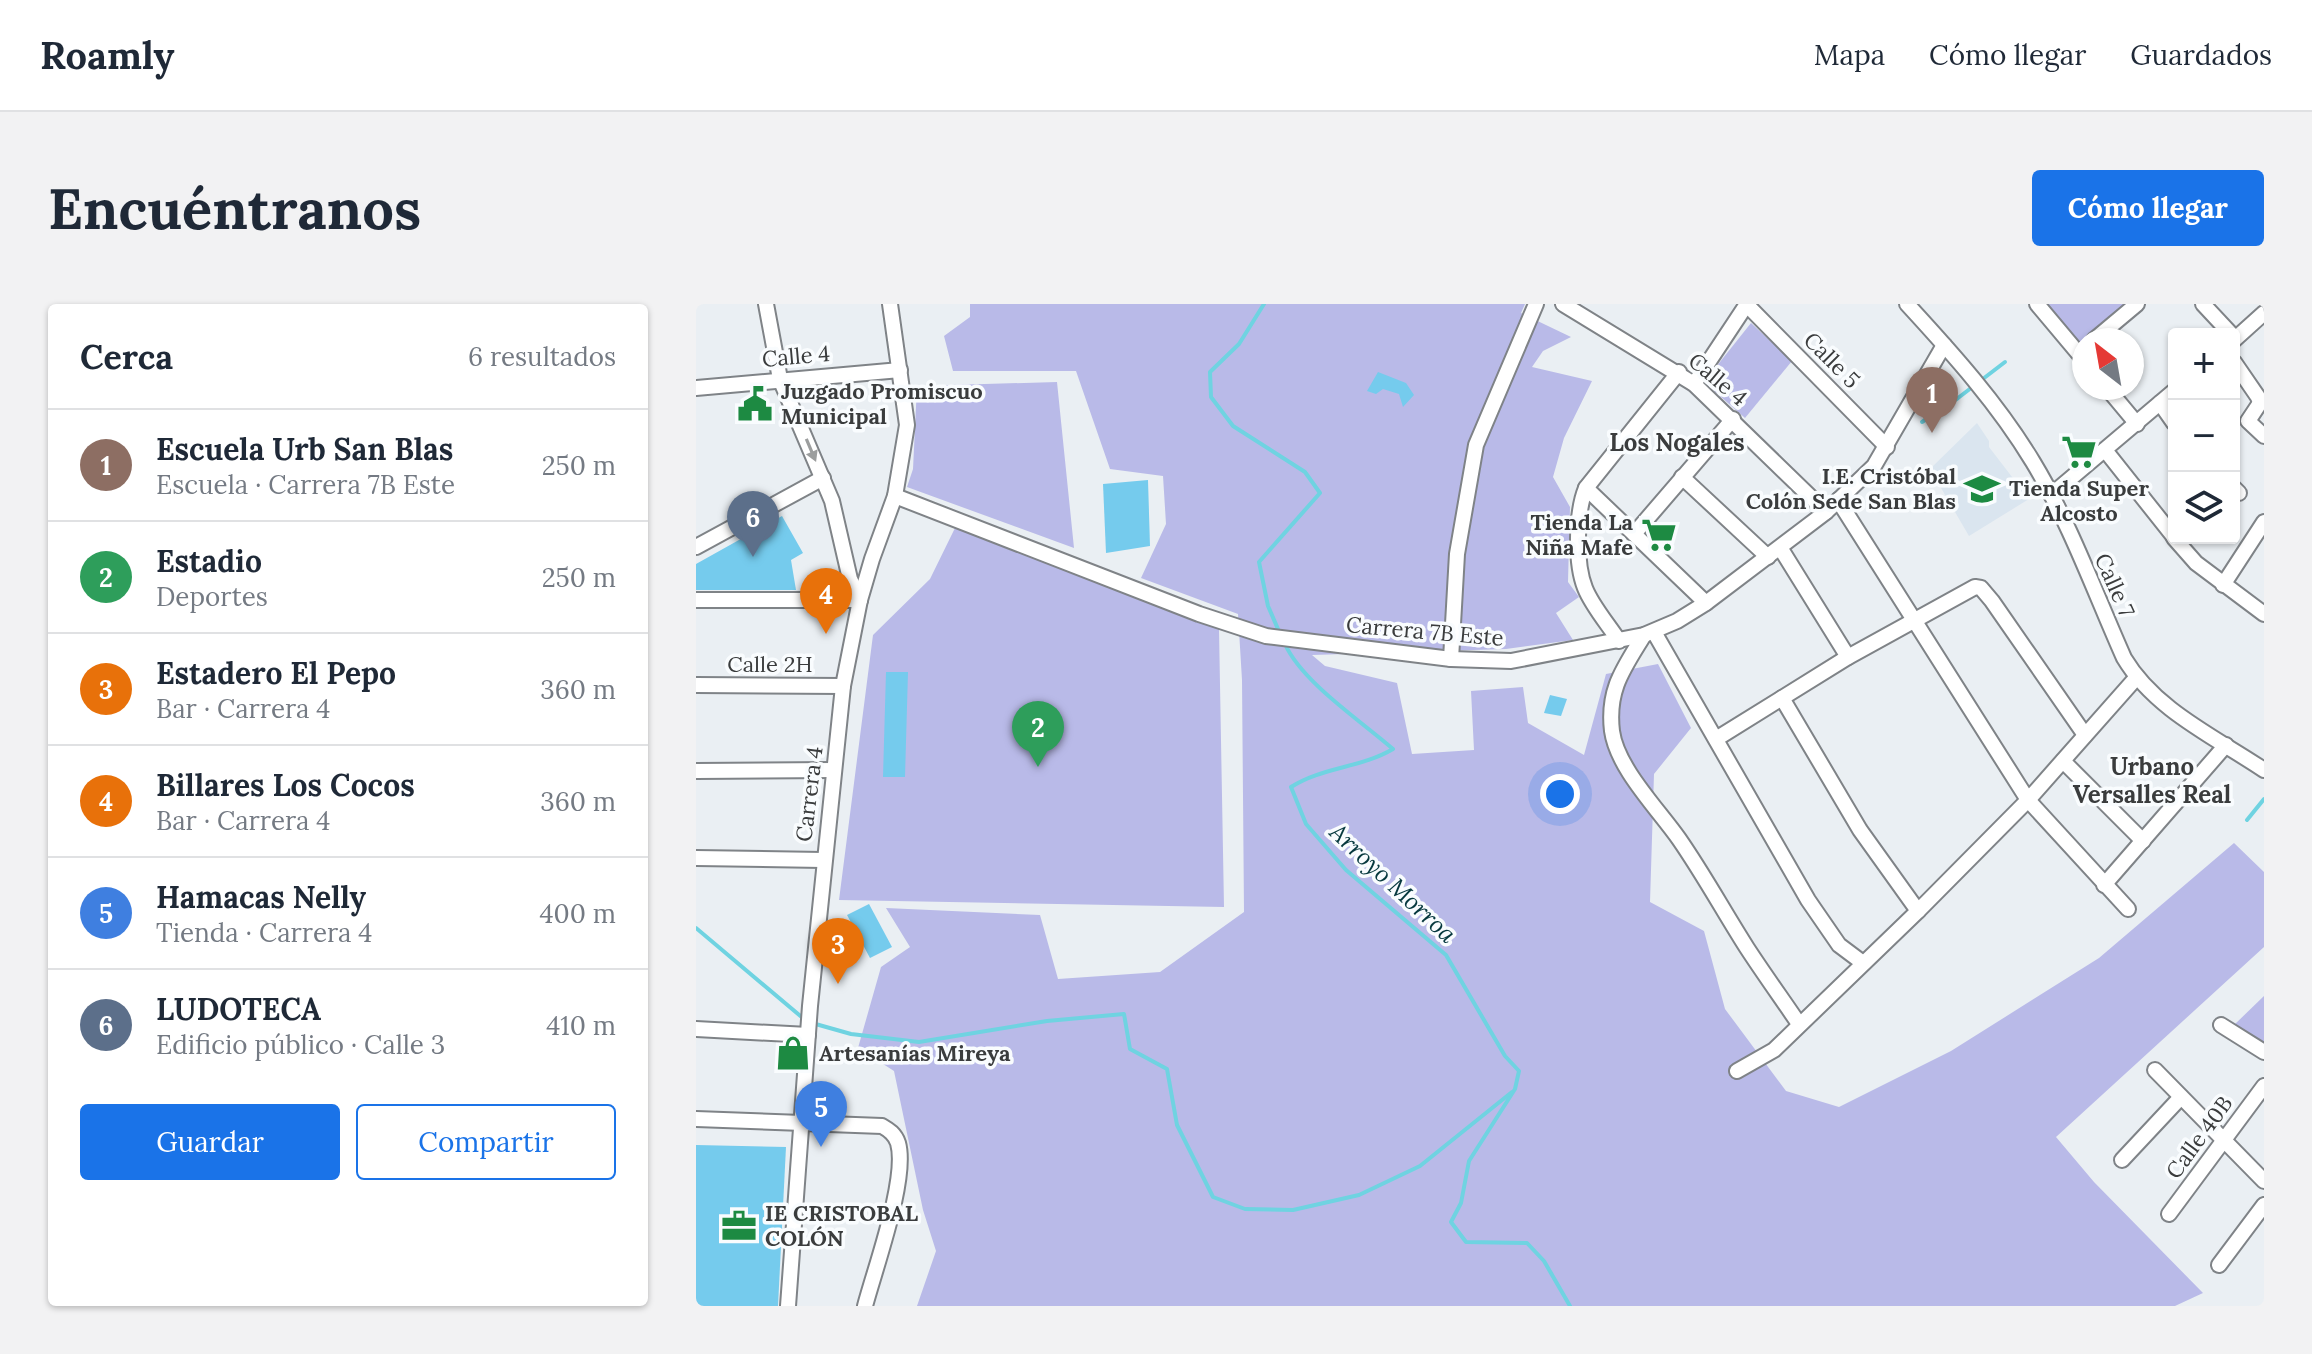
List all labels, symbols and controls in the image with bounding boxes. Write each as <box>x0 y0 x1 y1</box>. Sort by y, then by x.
text: Roamly <box>40 31 174 79</box>
text: Mapa <box>1814 37 1885 73</box>
text: Cómo llegar <box>1929 37 2086 73</box>
text: Guardados <box>2130 37 2272 73</box>
button: Cómo llegar <box>2032 170 2264 246</box>
text: Encuéntranos <box>48 173 421 244</box>
street label: Calle 5 <box>1798 326 1866 394</box>
north arrow <box>2072 328 2144 400</box>
map controls <box>2168 328 2240 544</box>
button: + <box>2168 328 2240 400</box>
text: Cerca <box>80 335 173 378</box>
street label: Calle 4 <box>761 339 831 373</box>
text: 6 resultados <box>468 340 616 373</box>
street label: Calle 4 <box>1683 346 1753 412</box>
pin: 1 <box>1906 367 1958 433</box>
place label: Juzgado Promiscuo Municipal <box>781 377 983 430</box>
public building icon: Juzgado Promiscuo Municipal <box>736 385 774 423</box>
button: − <box>2168 400 2240 472</box>
district label: Los Nogales <box>1609 427 1745 458</box>
text: Escuela Urb San Blas <box>156 430 453 468</box>
supermarket icon: Tienda Super Alcosto <box>2060 433 2098 471</box>
one-way arrow <box>804 439 817 462</box>
text: 1 <box>101 449 111 482</box>
text: 250 m <box>542 449 616 482</box>
place label: I.E. Cristóbal Colón Sede San Blas <box>1746 462 1956 515</box>
text: Escuela · Carrera 7B Este <box>156 468 455 501</box>
school or university icon: I.E. Cristóbal Colón Sede San Blas <box>1963 470 2001 508</box>
button: layers <box>2168 472 2240 544</box>
place label: Tienda Super Alcosto <box>2009 474 2149 527</box>
pin: 6 <box>727 491 779 557</box>
place label: Tienda La Niña Mafe <box>1525 508 1633 561</box>
supermarket icon: Tienda La Niña Mafe <box>1640 516 1678 554</box>
text: Estadio <box>156 542 262 580</box>
street label: Calle 7 <box>2089 549 2141 621</box>
text: 2 <box>99 561 113 594</box>
text: 250 m <box>542 561 616 594</box>
pin: 4 <box>800 568 852 634</box>
text: Deportes <box>156 580 268 613</box>
street label: Carrera 7B Este <box>1345 610 1505 652</box>
street label: Calle 2H <box>727 650 813 678</box>
text: Estadero El Pepo <box>156 654 396 692</box>
text: 3 <box>99 673 113 706</box>
text: 360 m <box>540 673 616 706</box>
text: Bar · Carrera 4 <box>156 692 330 725</box>
pin: 2 <box>1012 701 1064 767</box>
street label: Carrera 4 <box>789 745 829 843</box>
district label: Urbano Versalles Real <box>2073 751 2231 810</box>
text: Billares Los Cocos <box>156 766 415 804</box>
your location <box>1540 774 1580 814</box>
text: 4 <box>99 785 113 818</box>
text: 360 m <box>540 785 616 818</box>
text: Bar · Carrera 4 <box>156 804 330 837</box>
water label: Arroyo Morroa <box>1323 816 1463 950</box>
text: Hamacas Nelly <box>156 878 366 916</box>
text: 5 <box>99 897 113 930</box>
text: 400 m <box>540 897 616 930</box>
text: Tienda · Carrera 4 <box>156 916 372 949</box>
pin: 3 <box>812 918 864 984</box>
text: LUDOTECA <box>156 990 321 1028</box>
text: 6 <box>99 1009 113 1042</box>
text: 410 m <box>546 1009 616 1042</box>
text: Edificio público · Calle 3 <box>156 1028 445 1061</box>
shop icon: Artesanías Mireya <box>774 1034 812 1072</box>
place label: Artesanías Mireya <box>819 1039 1011 1067</box>
pin: 5 <box>795 1081 847 1147</box>
street label: Calle 40B <box>2160 1090 2238 1184</box>
button: Guardar <box>80 1104 340 1180</box>
button: Compartir <box>356 1104 616 1180</box>
place label: IE CRISTOBAL COLÓN <box>765 1199 918 1252</box>
office icon: IE CRISTOBAL COLÓN <box>720 1207 758 1245</box>

